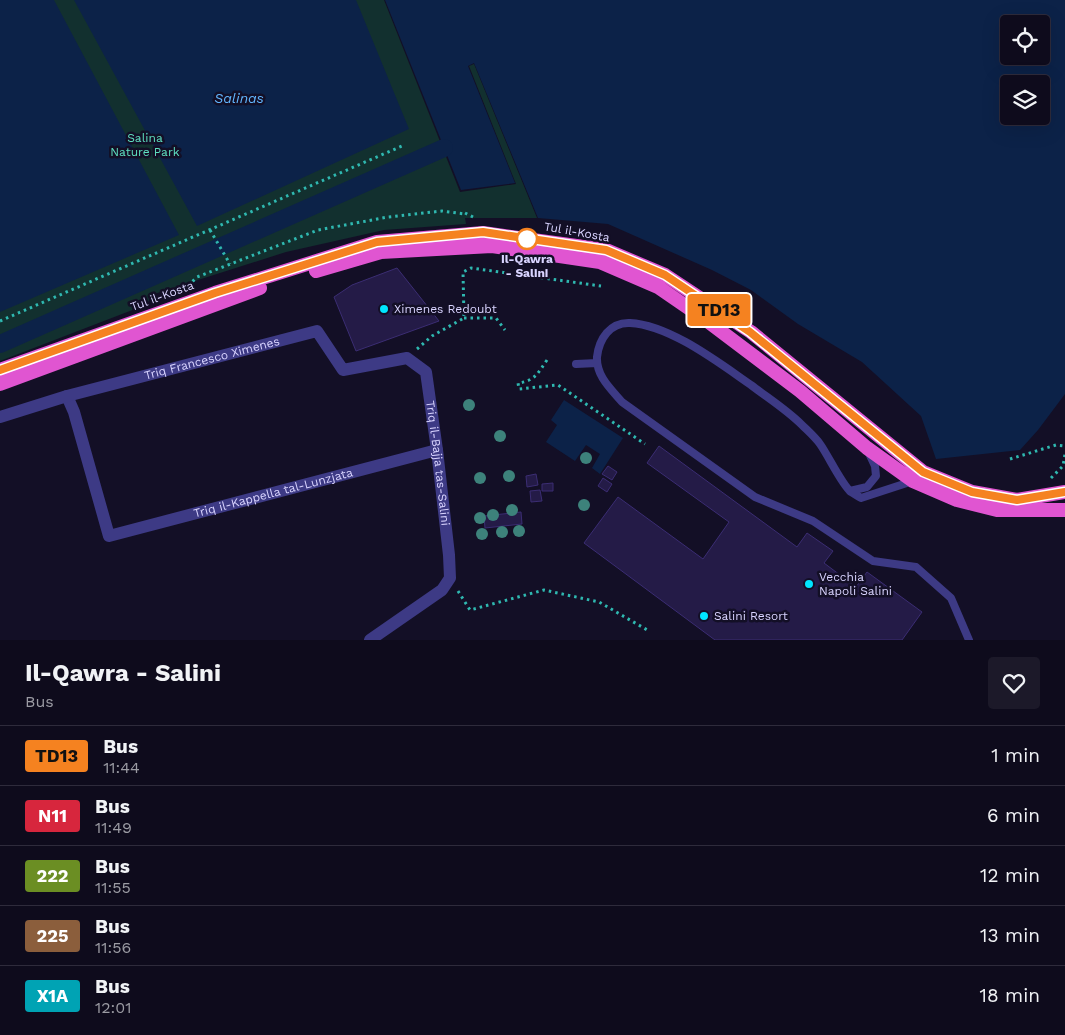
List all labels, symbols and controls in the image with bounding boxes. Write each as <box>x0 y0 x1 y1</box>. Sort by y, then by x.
map controls <box>1000 15 1050 125</box>
button: locate <box>1000 15 1050 65</box>
button: layers <box>1000 75 1050 125</box>
water label: Salinas <box>214 90 264 106</box>
park label: Salina Nature Park <box>110 131 180 159</box>
street label: Tul il-Kosta <box>543 219 611 245</box>
marker: Il-Qawra - Salini <box>516 228 538 250</box>
place label: Il-Qawra - Salini <box>501 252 553 280</box>
street label: Tul il-Kosta <box>128 278 196 314</box>
line badge: TD13 <box>684 294 754 326</box>
text: TD13 <box>697 299 741 320</box>
place label: Ximenes Redoubt <box>394 302 497 316</box>
marker: Ximenes Redoubt <box>378 303 390 315</box>
street label: Triq Francesco Ximenes <box>143 334 281 383</box>
street label: Triq il-Bajja tas-Salini <box>423 400 453 526</box>
street label: Triq il-Kappella tal-Lunzjata <box>192 465 354 521</box>
place label: Vecchia Napoli Salini <box>819 570 892 598</box>
marker: Vecchia Napoli Salini <box>803 578 815 590</box>
place label: Salini Resort <box>714 609 788 623</box>
marker: Salini Resort <box>698 610 710 622</box>
button: heart <box>988 657 1040 709</box>
text: Il-Qawra - Salini <box>25 659 221 687</box>
text: Bus <box>25 692 54 711</box>
text: Bus <box>103 735 138 758</box>
text: 1 min <box>991 744 1040 767</box>
text: TD13 <box>35 745 78 766</box>
text: 11:44 <box>103 758 140 777</box>
text: Bus <box>95 795 130 818</box>
text: 6 min <box>987 804 1040 827</box>
text: N11 <box>38 805 67 826</box>
text: 11:49 <box>95 818 132 837</box>
text: Bus <box>95 855 130 878</box>
text: 12 min <box>980 864 1040 887</box>
text: 222 <box>36 865 69 886</box>
text: 11:55 <box>95 878 131 897</box>
text: Bus <box>95 915 130 938</box>
text: 13 min <box>980 924 1040 947</box>
text: 225 <box>37 925 68 946</box>
text: 11:56 <box>95 938 131 957</box>
text: Bus <box>95 975 130 998</box>
text: 18 min <box>979 984 1040 1007</box>
text: X1A <box>37 985 68 1006</box>
text: 12:01 <box>95 998 132 1017</box>

